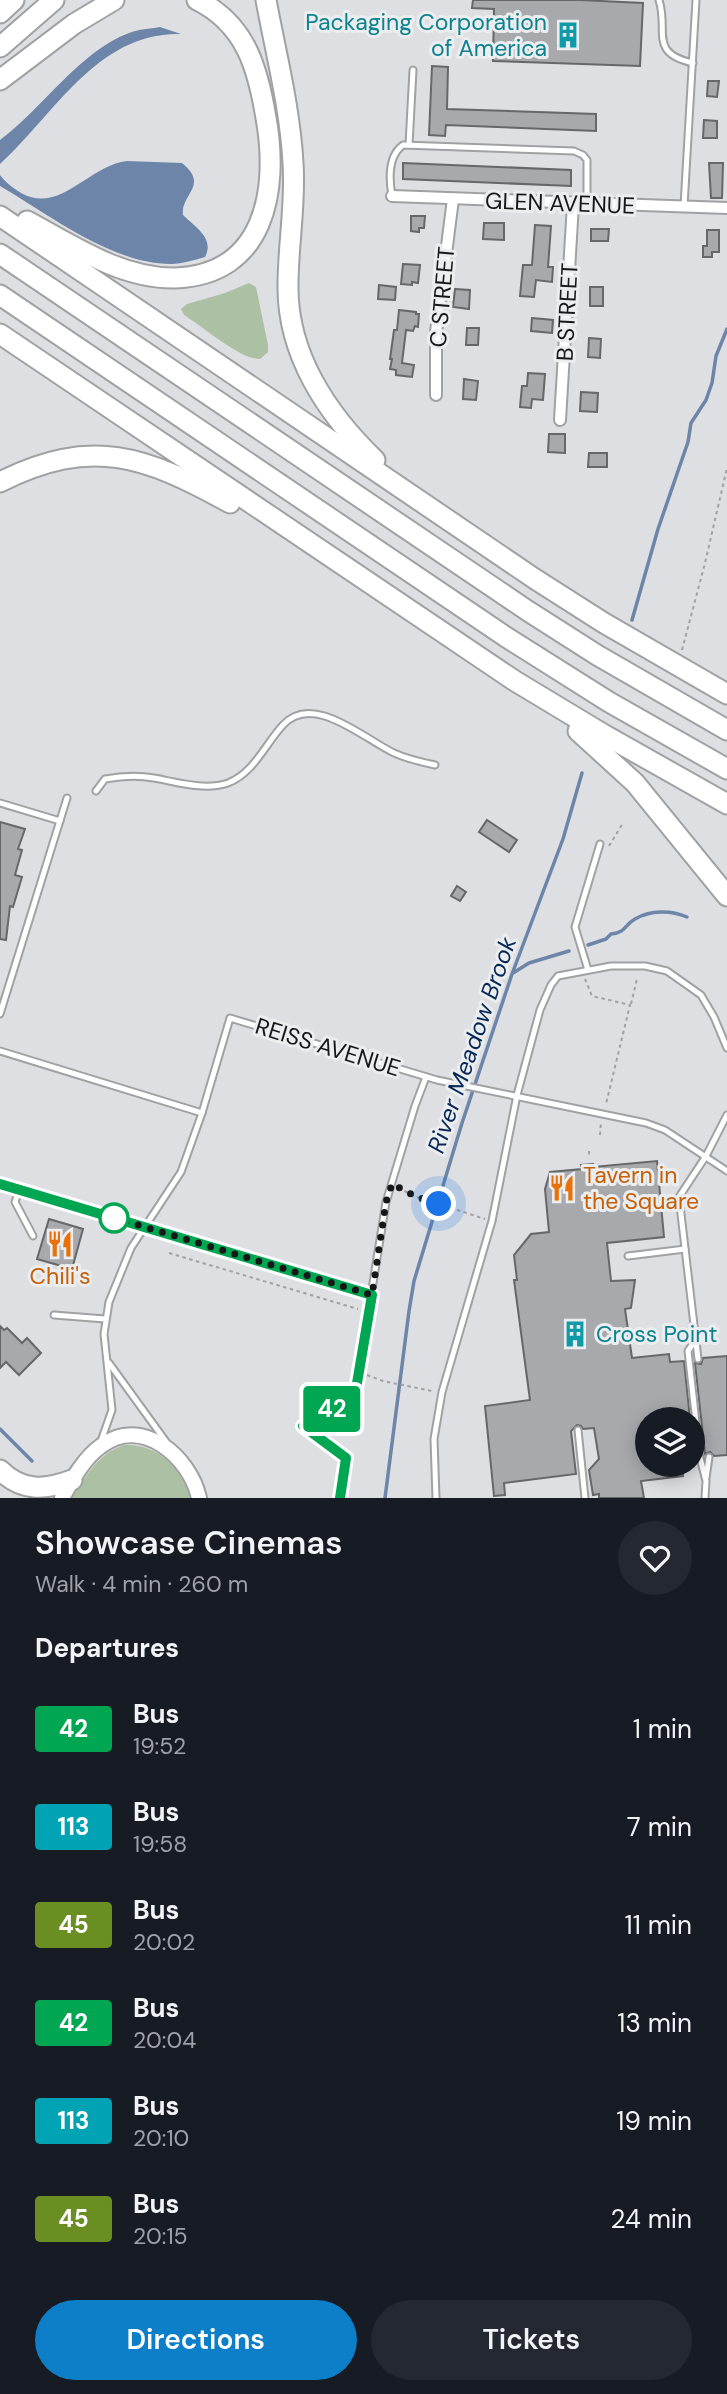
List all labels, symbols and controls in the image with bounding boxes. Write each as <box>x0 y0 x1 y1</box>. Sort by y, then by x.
place label: Packaging Corporation of America <box>305 7 547 63</box>
building icon: Packaging Corporation of America <box>553 20 583 50</box>
street label: GLEN AVENUE <box>485 185 635 221</box>
street label: C STREET <box>423 245 461 349</box>
street label: B STREET <box>549 262 585 362</box>
water label: River Meadow Brook <box>420 932 523 1157</box>
street label: REISS AVENUE <box>252 1011 404 1083</box>
place label: Tavern in the Square <box>583 1160 699 1216</box>
restaurant icon: Tavern in the Square <box>547 1173 577 1203</box>
your location <box>421 1186 456 1221</box>
unlabelled marker <box>99 1203 129 1233</box>
restaurant icon: Chili's <box>45 1229 75 1259</box>
place label: Chili's <box>29 1261 91 1291</box>
building icon: Cross Point <box>560 1319 590 1349</box>
place label: Cross Point <box>596 1319 717 1349</box>
line badge: 42 <box>300 1386 364 1432</box>
text: 42 <box>317 1393 347 1424</box>
map controls <box>635 1407 705 1477</box>
button: layers <box>635 1407 705 1477</box>
text: Showcase Cinemas <box>35 1521 343 1564</box>
button: heart <box>618 1521 692 1595</box>
text: Walk · 4 min · 260 m <box>35 1569 248 1599</box>
text: Departures <box>35 1631 179 1665</box>
text: Bus <box>133 1697 179 1731</box>
text: 1 min <box>633 1712 692 1746</box>
text: 42 <box>59 1713 88 1744</box>
text: 19:52 <box>133 1731 186 1761</box>
text: Bus <box>133 1795 179 1829</box>
text: 7 min <box>627 1810 692 1844</box>
text: 113 <box>58 1811 89 1842</box>
text: 19:58 <box>133 1829 187 1859</box>
text: Bus <box>133 1893 179 1927</box>
text: 11 min <box>625 1908 692 1942</box>
text: 45 <box>58 1909 89 1940</box>
text: 20:02 <box>133 1927 195 1957</box>
text: Bus <box>133 1991 179 2025</box>
text: 13 min <box>617 2006 692 2040</box>
text: 42 <box>59 2007 88 2038</box>
text: 20:04 <box>133 2025 196 2055</box>
text: Bus <box>133 2089 179 2123</box>
text: 19 min <box>616 2104 692 2138</box>
text: 113 <box>58 2105 89 2136</box>
text: 20:10 <box>133 2123 189 2153</box>
text: Bus <box>133 2187 179 2221</box>
text: 24 min <box>610 2202 692 2236</box>
text: 45 <box>58 2203 89 2234</box>
text: 20:15 <box>133 2221 188 2251</box>
button: Directions <box>35 2300 357 2380</box>
button: Tickets <box>371 2300 692 2380</box>

